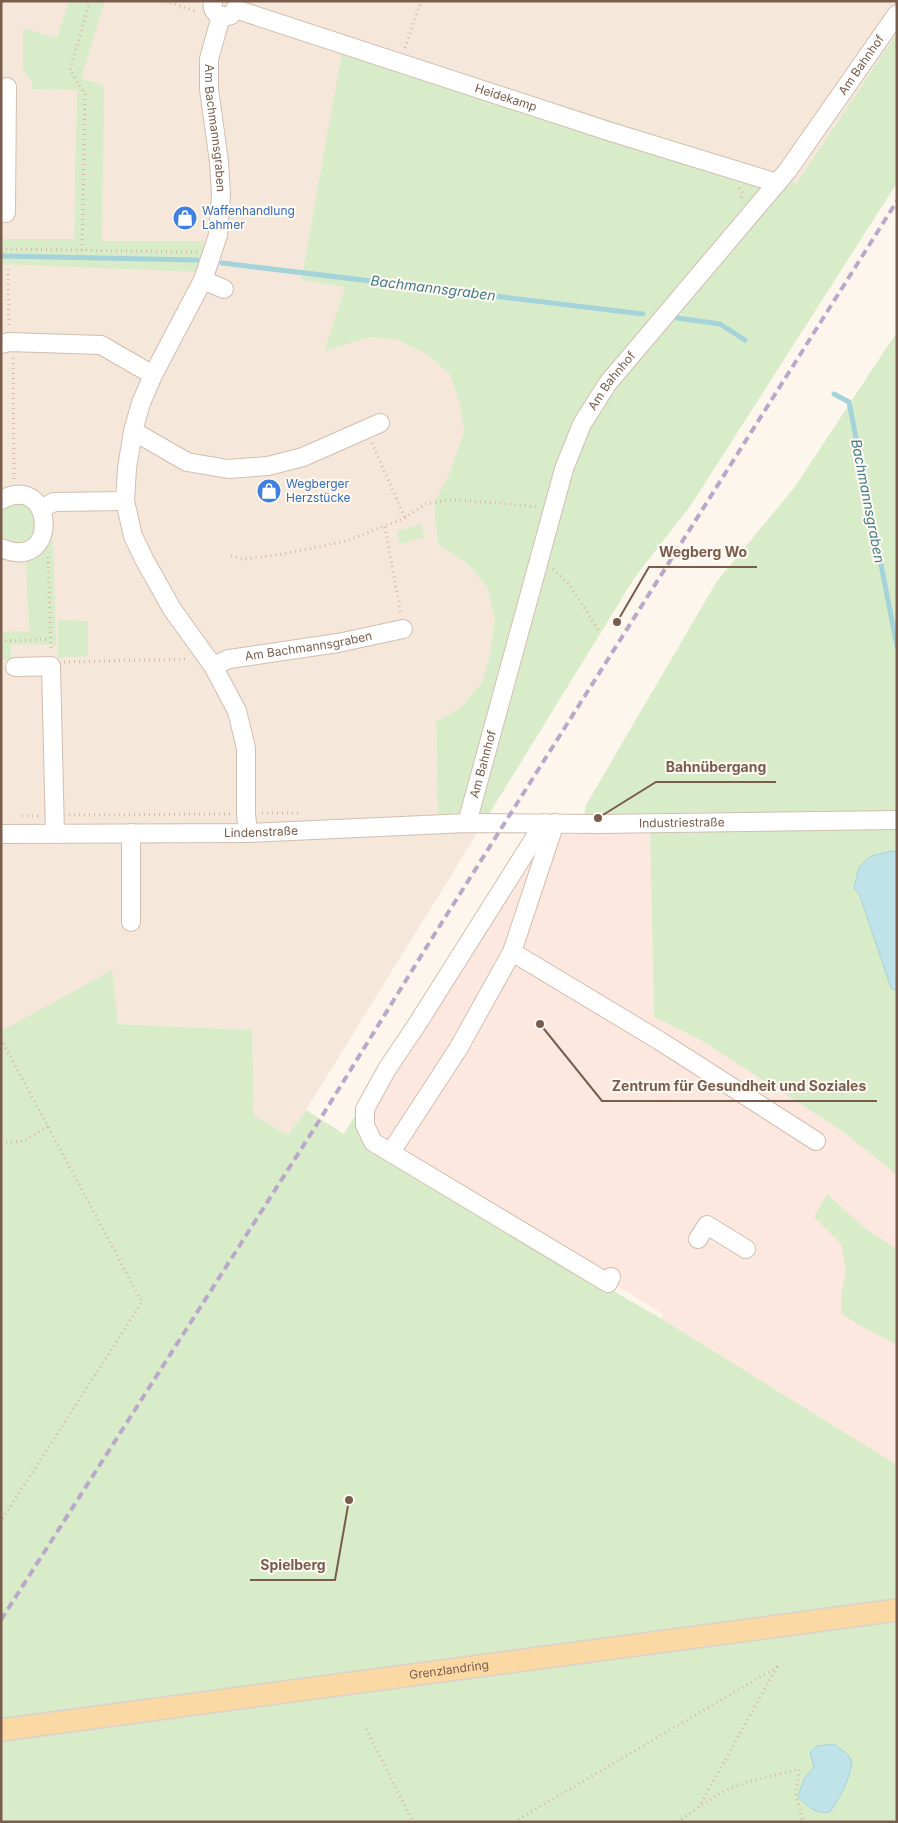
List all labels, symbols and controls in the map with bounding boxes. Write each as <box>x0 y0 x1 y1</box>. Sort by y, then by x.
street label: Am Bahnhof <box>835 31 887 98</box>
street label: Am Bachmannsgraben <box>202 64 229 192</box>
street label: Heidekamp <box>473 80 539 114</box>
place label: Waffenhandlung Lahmer <box>202 203 295 232</box>
shop icon: Waffenhandlung Lahmer <box>172 205 198 231</box>
water label: Bachmannsgraben <box>370 271 497 304</box>
street label: Am Bahnhof <box>585 348 639 413</box>
water label: Bachmannsgraben <box>848 437 889 564</box>
place label: Wegberger Herzstücke <box>286 476 351 505</box>
shop icon: Wegberger Herzstücke <box>256 478 282 504</box>
callout: Wegberg Wo <box>649 538 757 567</box>
text: Wegberg Wo <box>659 543 747 560</box>
street label: Am Bachmannsgraben <box>244 628 373 664</box>
street label: Am Bahnhof <box>466 728 499 800</box>
callout: Bahnübergang <box>656 753 776 782</box>
text: Bahnübergang <box>666 758 766 775</box>
street label: Industriestraße <box>639 814 725 830</box>
street label: Lindenstraße <box>224 823 298 840</box>
callout: Zentrum für Gesundheit und Soziales <box>602 1072 877 1101</box>
text: Zentrum für Gesundheit und Soziales <box>612 1077 866 1094</box>
callout: Spielberg <box>250 1551 335 1580</box>
text: Spielberg <box>260 1556 326 1573</box>
street label: Grenzlandring <box>408 1657 490 1682</box>

